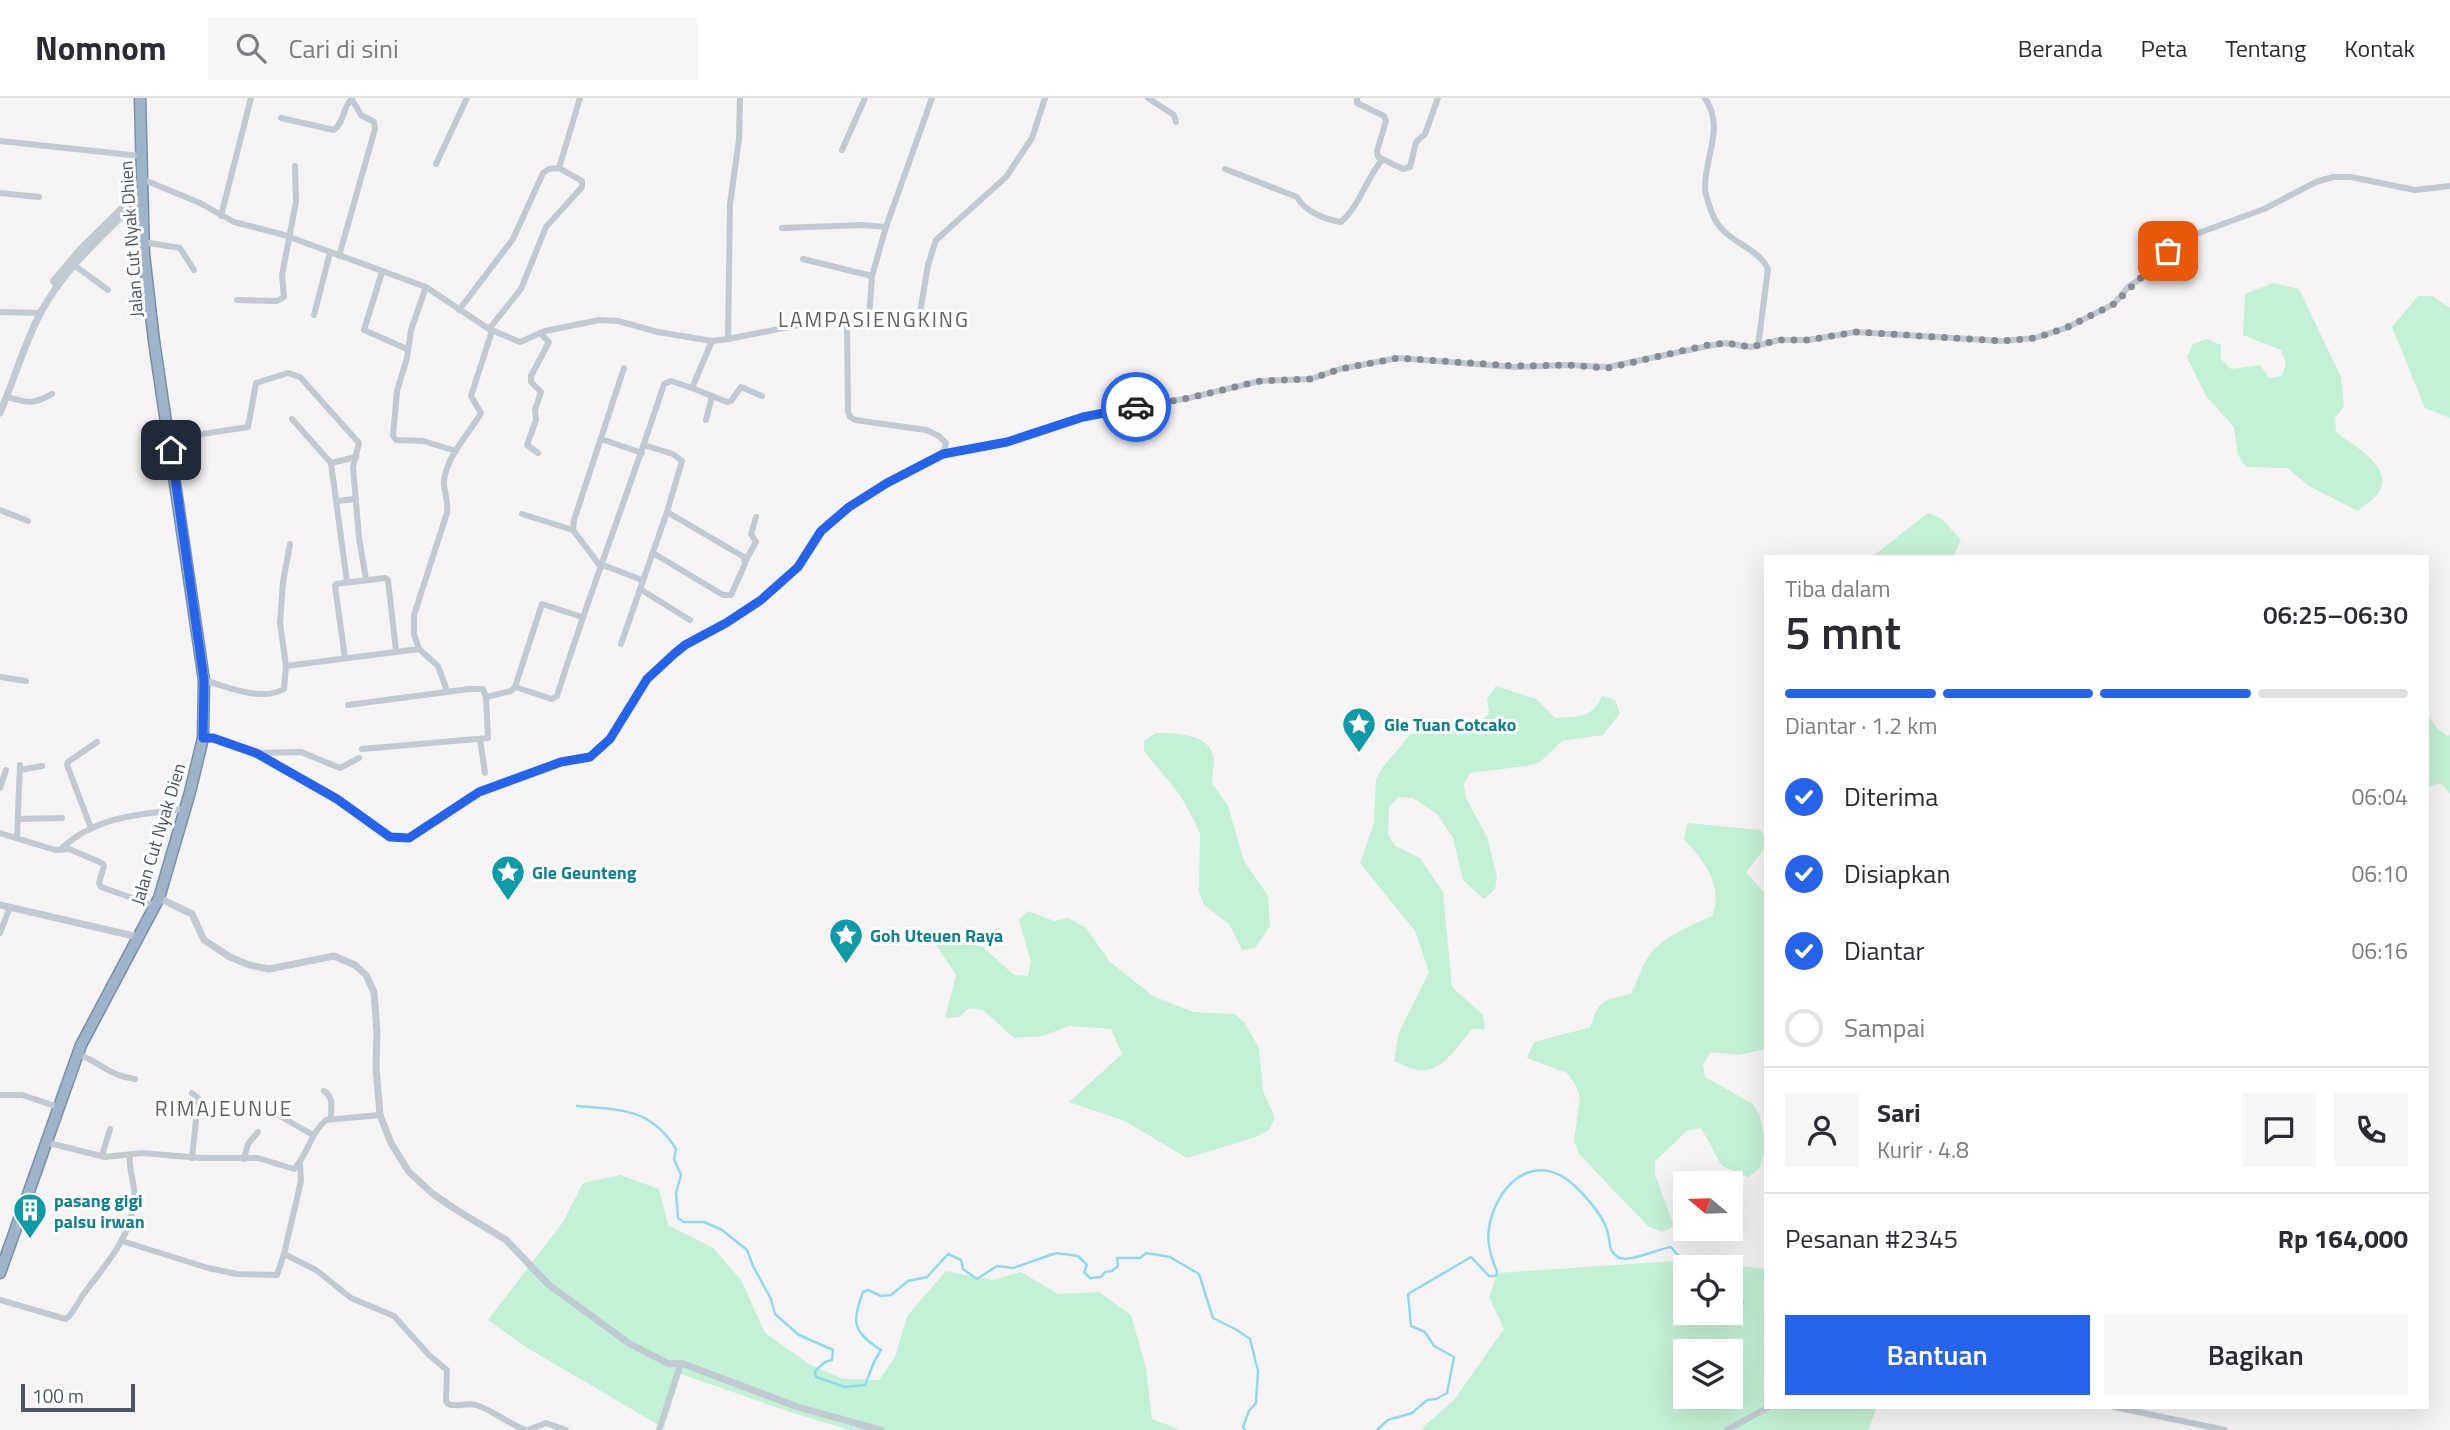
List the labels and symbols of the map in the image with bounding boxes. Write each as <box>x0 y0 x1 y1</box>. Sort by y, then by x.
street label: Jalan Cut Nyak Dhien <box>112 160 150 318</box>
pin <box>2138 221 2198 281</box>
district label: LAMPASIENGKING <box>778 303 970 335</box>
courier <box>1101 372 1171 442</box>
pin <box>141 420 201 480</box>
place icon: Gle Tuan Cotcako <box>1340 705 1378 754</box>
place label: Gle Tuan Cotcako <box>1384 711 1516 738</box>
street label: Jalan Cut Nyak Dien <box>124 760 192 908</box>
place icon: Gle Geunteng <box>489 853 527 902</box>
place label: Gle Geunteng <box>532 859 637 886</box>
place icon: Goh Uteuen Raya <box>827 916 865 965</box>
place label: Goh Uteuen Raya <box>870 922 1003 949</box>
district label: RIMAJEUNUE <box>155 1092 293 1124</box>
north arrow <box>1673 1171 1743 1241</box>
place label: pasang gigi palsu irwan <box>54 1187 145 1235</box>
building icon: pasang gigi palsu irwan <box>11 1191 49 1240</box>
scale bar <box>21 1381 135 1413</box>

